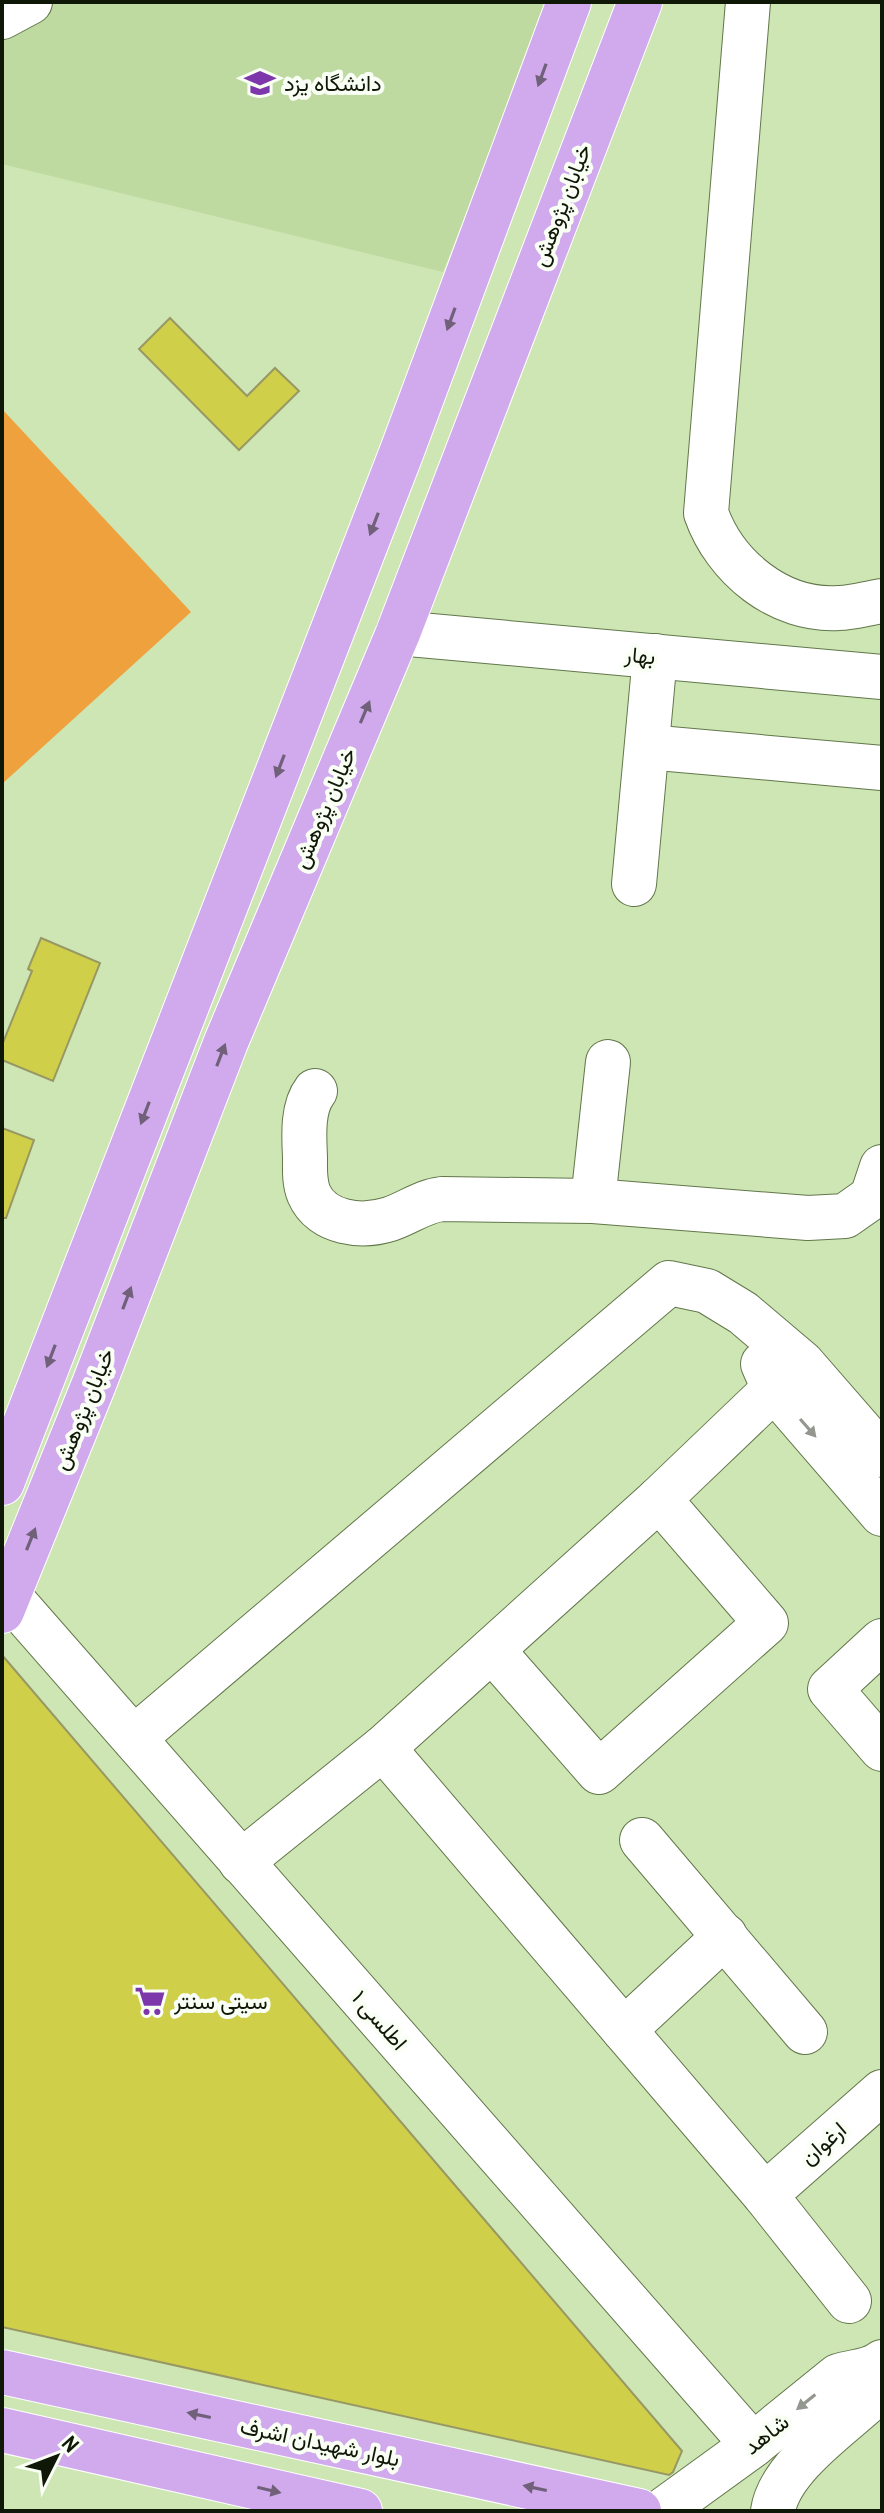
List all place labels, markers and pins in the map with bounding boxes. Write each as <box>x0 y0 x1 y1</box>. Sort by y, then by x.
school or university icon: دانشگاه یزد <box>243 66 277 100</box>
place label: دانشگاه یزد <box>284 68 382 98</box>
supermarket icon: سیتی سنتر <box>133 1984 167 2018</box>
place label: سیتی سنتر <box>173 1986 268 2016</box>

